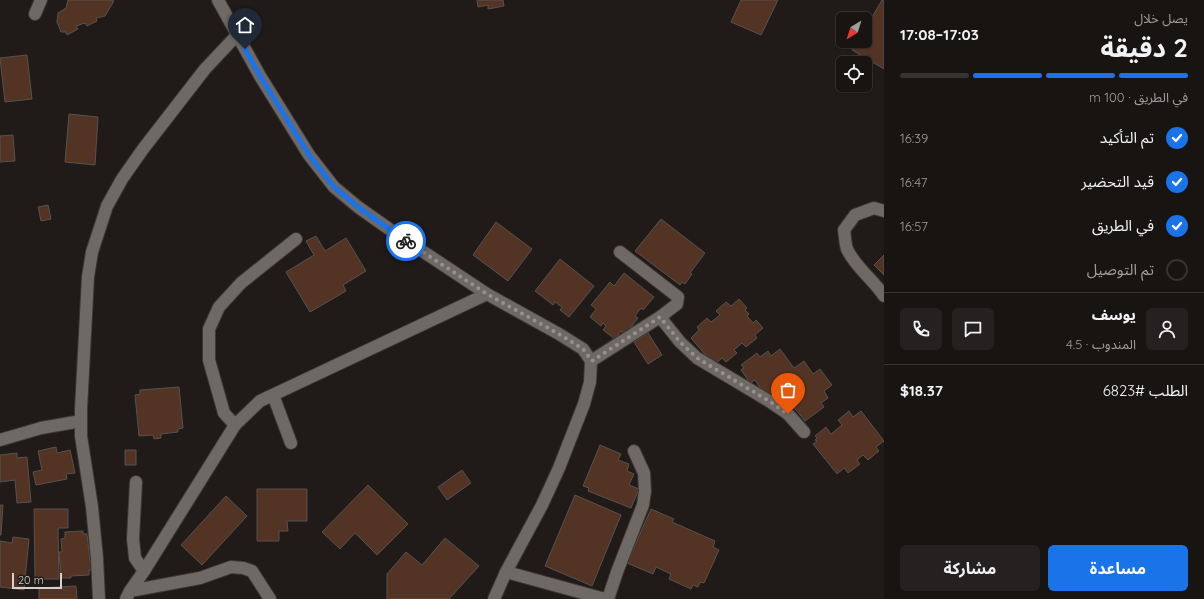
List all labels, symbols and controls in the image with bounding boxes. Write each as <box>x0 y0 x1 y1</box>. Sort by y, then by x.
pin <box>228 8 262 49</box>
text: يصل خلال <box>1134 10 1188 26</box>
north arrow <box>836 12 872 48</box>
map controls <box>836 12 872 92</box>
icon: home <box>234 14 256 36</box>
text: 17:03–17:08 <box>900 25 979 44</box>
text: 2 دقيقة <box>1101 31 1188 64</box>
button: locate <box>836 56 872 92</box>
text: في الطريق · 100 m <box>1089 89 1188 105</box>
icon: check <box>1166 127 1188 149</box>
text: تم التأكيد <box>1100 128 1154 147</box>
text: 16:39 <box>900 130 928 146</box>
icon: check <box>1166 171 1188 193</box>
text: قيد التحضير <box>1081 172 1154 191</box>
text: 16:47 <box>900 174 927 190</box>
icon: check <box>1166 215 1188 237</box>
text: في الطريق <box>1092 216 1154 235</box>
text: 16:57 <box>900 218 928 234</box>
courier <box>386 221 426 261</box>
icon: bike <box>395 230 417 252</box>
text: تم التوصيل <box>1087 260 1154 279</box>
text: يوسف <box>1092 305 1136 324</box>
button: phone <box>900 308 942 350</box>
button: chat <box>952 308 994 350</box>
button: person <box>1146 308 1188 350</box>
text: المندوب · 4.5 <box>1066 336 1136 352</box>
pin <box>771 373 805 414</box>
icon: bag <box>777 379 799 401</box>
text: $18.37 <box>900 381 943 400</box>
text: الطلب #6823 <box>1103 381 1188 400</box>
button: مشاركة <box>900 545 1040 591</box>
button: مساعدة <box>1048 545 1188 591</box>
scale bar <box>12 571 62 590</box>
text: 20 m <box>18 573 44 587</box>

